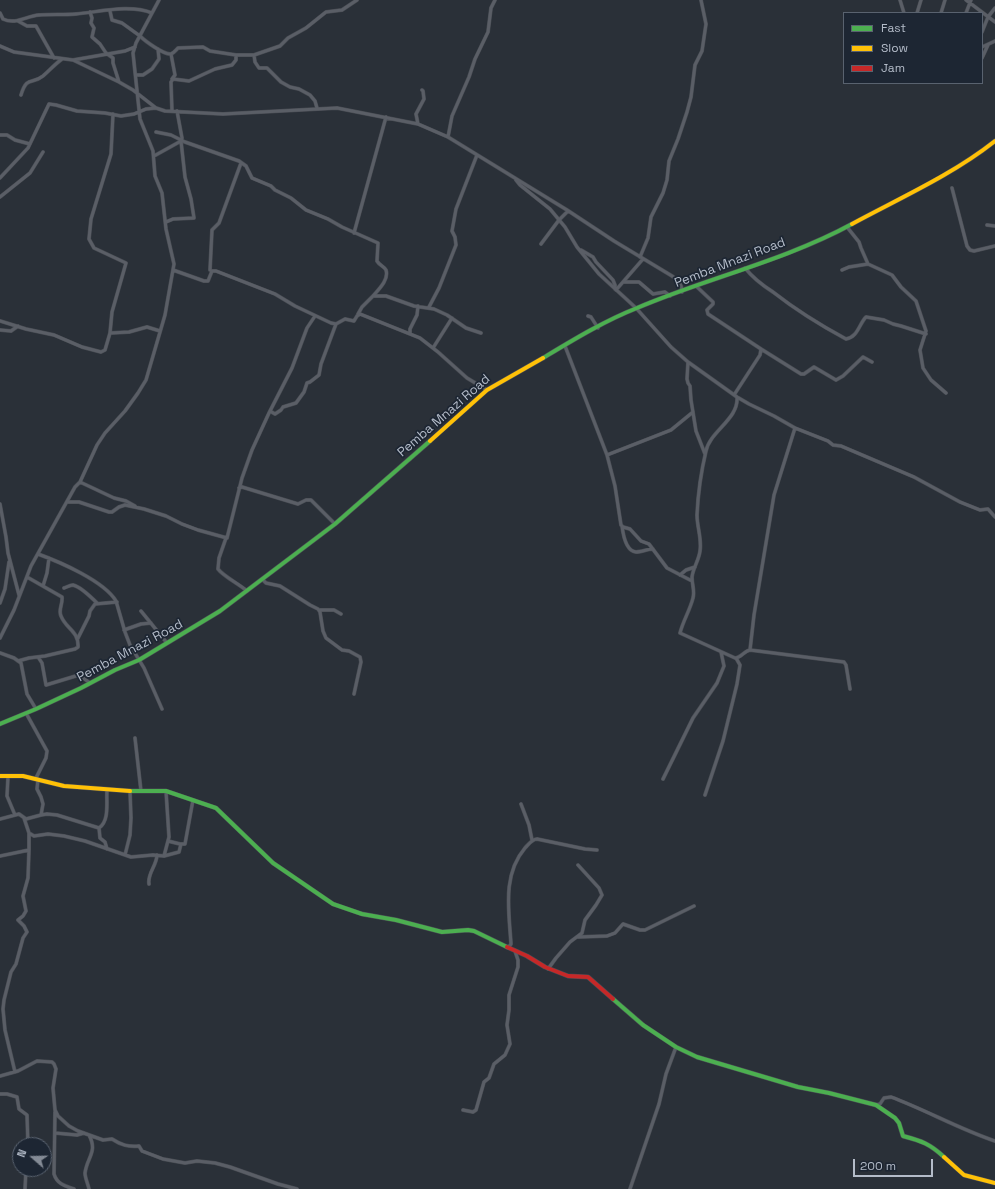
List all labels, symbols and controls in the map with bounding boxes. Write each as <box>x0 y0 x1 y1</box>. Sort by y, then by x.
legend <box>843 12 983 84</box>
text: Fast <box>881 20 906 36</box>
text: Slow <box>881 40 908 56</box>
text: Jam <box>881 60 905 76</box>
street label: Pemba Mnazi Road <box>672 235 788 291</box>
street label: Pemba Mnazi Road <box>395 372 493 460</box>
street label: Pemba Mnazi Road <box>74 617 186 685</box>
north arrow <box>12 1137 52 1177</box>
text: N <box>14 1147 30 1159</box>
scale bar <box>855 1151 935 1177</box>
text: 200 m <box>860 1158 896 1174</box>

